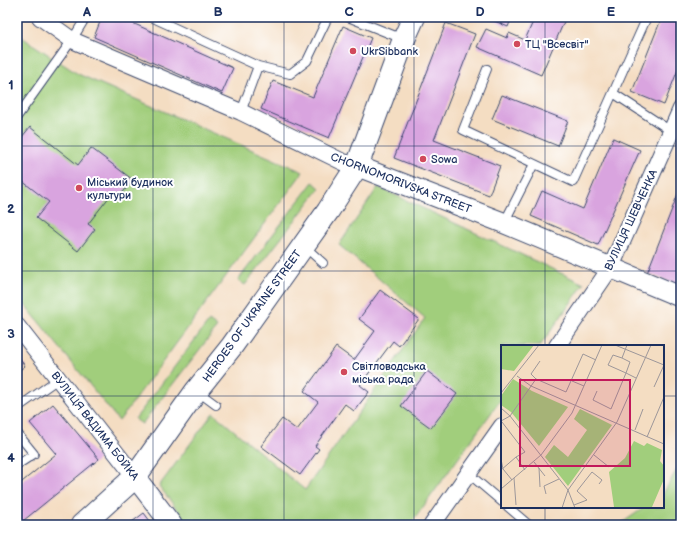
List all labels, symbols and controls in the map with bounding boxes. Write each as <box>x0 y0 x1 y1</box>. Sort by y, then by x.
text: A <box>82 4 91 20</box>
text: B <box>213 4 223 20</box>
text: C <box>344 4 354 20</box>
text: D <box>475 4 485 20</box>
text: E <box>607 4 616 20</box>
place label: ТЦ "Всесвіт" <box>525 38 588 51</box>
marker: ТЦ "Всесвіт" <box>512 39 522 49</box>
place label: UkrSibbank <box>361 45 418 58</box>
marker: UkrSibbank <box>348 46 358 56</box>
text: 1 <box>8 77 14 93</box>
street label: CHORNOMORIVSKA STREET <box>329 150 474 216</box>
place label: Sowa <box>431 153 457 166</box>
marker: Sowa <box>418 154 428 164</box>
street label: ВУЛИЦЯ ШЕВЧЕНКА <box>602 167 660 272</box>
place label: Міський будинок культури <box>87 176 173 202</box>
marker: Міський будинок культури <box>74 183 84 193</box>
text: 2 <box>7 201 15 217</box>
street label: HEROES OF UKRAINE STREET <box>200 247 304 384</box>
text: 3 <box>7 326 15 342</box>
inset map <box>501 345 664 508</box>
place label: Світловодська міська рада <box>352 360 426 386</box>
marker: Світловодська міська рада <box>339 367 349 377</box>
street label: ВУЛИЦЯ ВАДИМА БОЙКА <box>49 369 142 483</box>
text: 4 <box>7 450 15 466</box>

